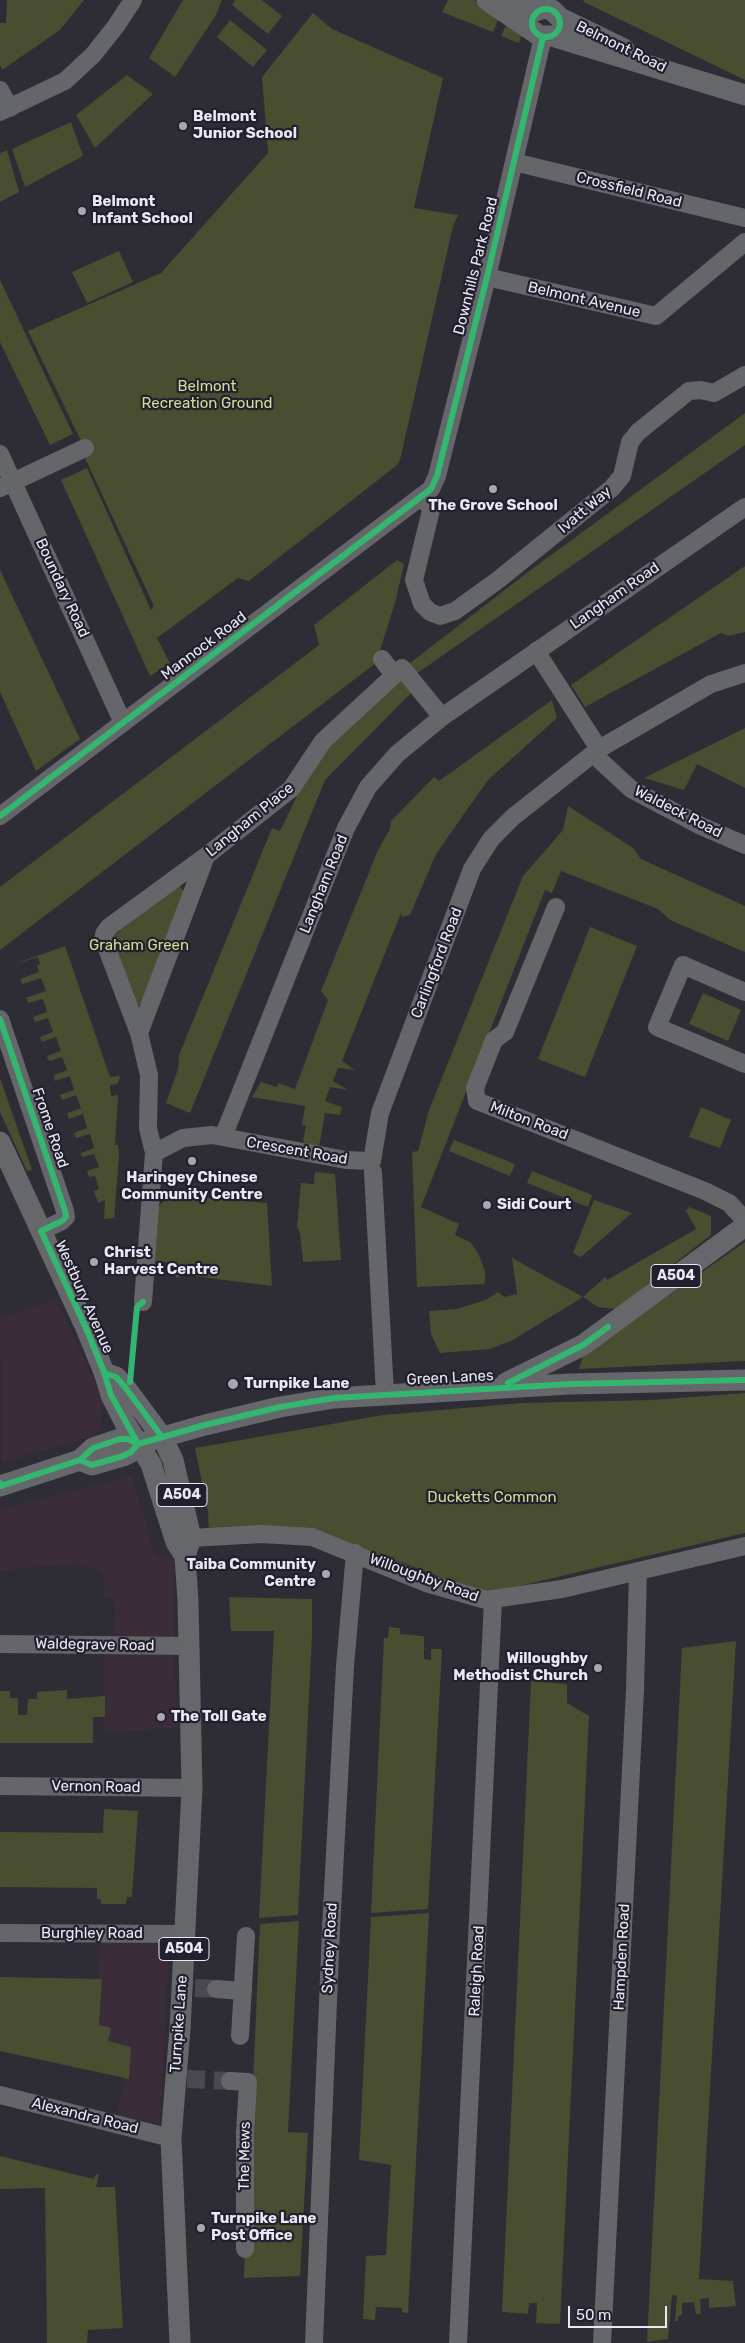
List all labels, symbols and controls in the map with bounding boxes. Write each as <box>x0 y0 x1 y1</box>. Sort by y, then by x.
street label: Belmont Road <box>573 17 669 77</box>
place label: Belmont Junior School <box>193 108 297 143</box>
marker: Belmont Junior School <box>177 120 189 132</box>
street label: Crossfield Road <box>574 168 684 212</box>
place label: Belmont Infant School <box>92 193 193 228</box>
street label: Downhills Park Road <box>450 195 502 337</box>
marker: Belmont Infant School <box>76 205 88 217</box>
street label: Belmont Avenue <box>526 278 642 322</box>
park label: Belmont Recreation Ground <box>142 378 272 413</box>
marker: The Grove School <box>487 483 499 495</box>
street label: Ivatt Way <box>555 483 615 537</box>
place label: The Grove School <box>428 497 558 515</box>
street label: Boundary Road <box>31 536 93 640</box>
street label: Langham Road <box>567 559 663 633</box>
street label: Mannock Road <box>158 608 250 684</box>
street label: Langham Place <box>203 779 297 861</box>
street label: Waldeck Road <box>631 782 725 842</box>
street label: Langham Road <box>296 832 352 936</box>
street label: Carlingford Road <box>408 905 466 1021</box>
park label: Graham Green <box>89 937 189 955</box>
street label: Frome Road <box>28 1086 72 1170</box>
street label: Milton Road <box>488 1098 570 1144</box>
street label: Crescent Road <box>245 1133 349 1169</box>
marker: Haringey Chinese Community Centre <box>186 1155 198 1167</box>
place label: Haringey Chinese Community Centre <box>121 1169 263 1204</box>
place label: Sidi Court <box>497 1196 571 1214</box>
marker: Sidi Court <box>481 1199 493 1211</box>
street label: Westbury Avenue <box>51 1238 117 1356</box>
place label: Christ Harvest Centre <box>104 1244 218 1279</box>
marker: Christ Harvest Centre <box>88 1256 100 1268</box>
road number: A504 <box>651 1264 701 1288</box>
street label: Green Lanes <box>406 1367 494 1389</box>
place label: Turnpike Lane <box>244 1375 349 1393</box>
marker: Turnpike Lane <box>226 1377 240 1391</box>
road number: A504 <box>157 1484 207 1506</box>
park label: Ducketts Common <box>427 1489 557 1507</box>
street label: Willoughby Road <box>367 1550 481 1606</box>
place label: Taiba Community Centre <box>187 1556 316 1591</box>
marker: Taiba Community Centre <box>320 1568 332 1580</box>
street label: Waldegrave Road <box>35 1635 155 1655</box>
place label: Willoughby Methodist Church <box>453 1650 588 1685</box>
marker: Willoughby Methodist Church <box>592 1662 604 1674</box>
place label: The Toll Gate <box>171 1708 267 1726</box>
marker: The Toll Gate <box>155 1711 167 1723</box>
street label: Vernon Road <box>51 1777 141 1797</box>
street label: Sydney Road <box>319 1902 341 1994</box>
street label: Hampden Road <box>610 1903 634 2011</box>
street label: Burghley Road <box>41 1925 143 1943</box>
street label: Raleigh Road <box>466 1925 488 2017</box>
road number: A504 <box>159 1938 209 1960</box>
street label: Turnpike Lane <box>167 1975 191 2073</box>
street label: Alexandra Road <box>30 2094 140 2138</box>
street label: The Mews <box>235 2121 255 2191</box>
place label: Turnpike Lane Post Office <box>211 2210 316 2245</box>
marker: Turnpike Lane Post Office <box>195 2222 207 2234</box>
scale bar <box>570 2296 669 2328</box>
text: 50 m <box>576 2306 611 2324</box>

